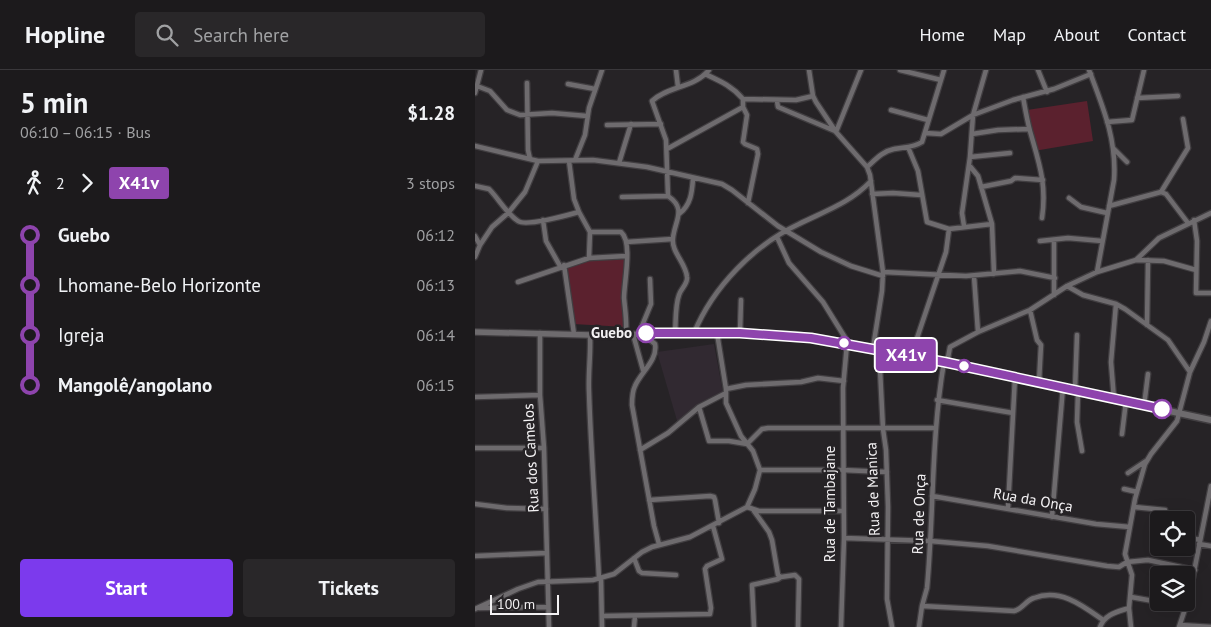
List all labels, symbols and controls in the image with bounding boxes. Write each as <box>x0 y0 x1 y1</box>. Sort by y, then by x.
search box <box>135 12 485 57</box>
text: Hopline <box>25 19 105 50</box>
icon: search <box>153 21 181 49</box>
text: Search here <box>193 23 289 47</box>
text: Home <box>919 23 965 46</box>
text: Map <box>993 23 1026 46</box>
text: About <box>1054 23 1100 46</box>
text: Contact <box>1128 23 1186 46</box>
text: 5 min <box>20 84 88 121</box>
text: $1.28 <box>407 101 455 125</box>
text: 06:10 – 06:15 · Bus <box>20 122 151 142</box>
icon: walk <box>20 169 48 197</box>
icon: forward <box>73 169 101 197</box>
text: X41v <box>119 171 159 194</box>
text: 2 <box>56 173 65 193</box>
text: 3 stops <box>406 173 455 193</box>
text: Guebo <box>58 223 110 247</box>
text: 06:12 <box>417 225 455 245</box>
text: Lhomane-Belo Horizonte <box>58 273 261 297</box>
text: 06:13 <box>417 275 455 295</box>
text: Igreja <box>58 323 104 347</box>
place label: Guebo <box>591 323 632 342</box>
marker: Guebo <box>636 323 656 343</box>
text: 06:14 <box>417 325 455 345</box>
unlabelled marker <box>837 336 851 350</box>
line badge: X41v <box>871 339 941 371</box>
text: X41v <box>886 343 926 366</box>
unlabelled marker <box>957 359 971 373</box>
text: Mangolê/angolano <box>58 373 212 397</box>
text: 06:15 <box>417 375 455 395</box>
unlabelled marker <box>1152 399 1172 419</box>
street label: Rua dos Camelos <box>518 403 543 513</box>
street label: Rua de Manica <box>861 442 884 536</box>
street label: Rua de Tambajane <box>820 446 839 562</box>
street label: Rua de Onça <box>908 473 929 555</box>
street label: Rua da Onça <box>992 483 1074 516</box>
map controls <box>1150 511 1195 611</box>
button: locate <box>1150 511 1195 556</box>
button: Start <box>20 559 233 617</box>
button: Tickets <box>243 559 455 617</box>
button: layers <box>1150 566 1195 611</box>
scale bar <box>490 592 559 615</box>
text: 100 m <box>497 595 535 613</box>

